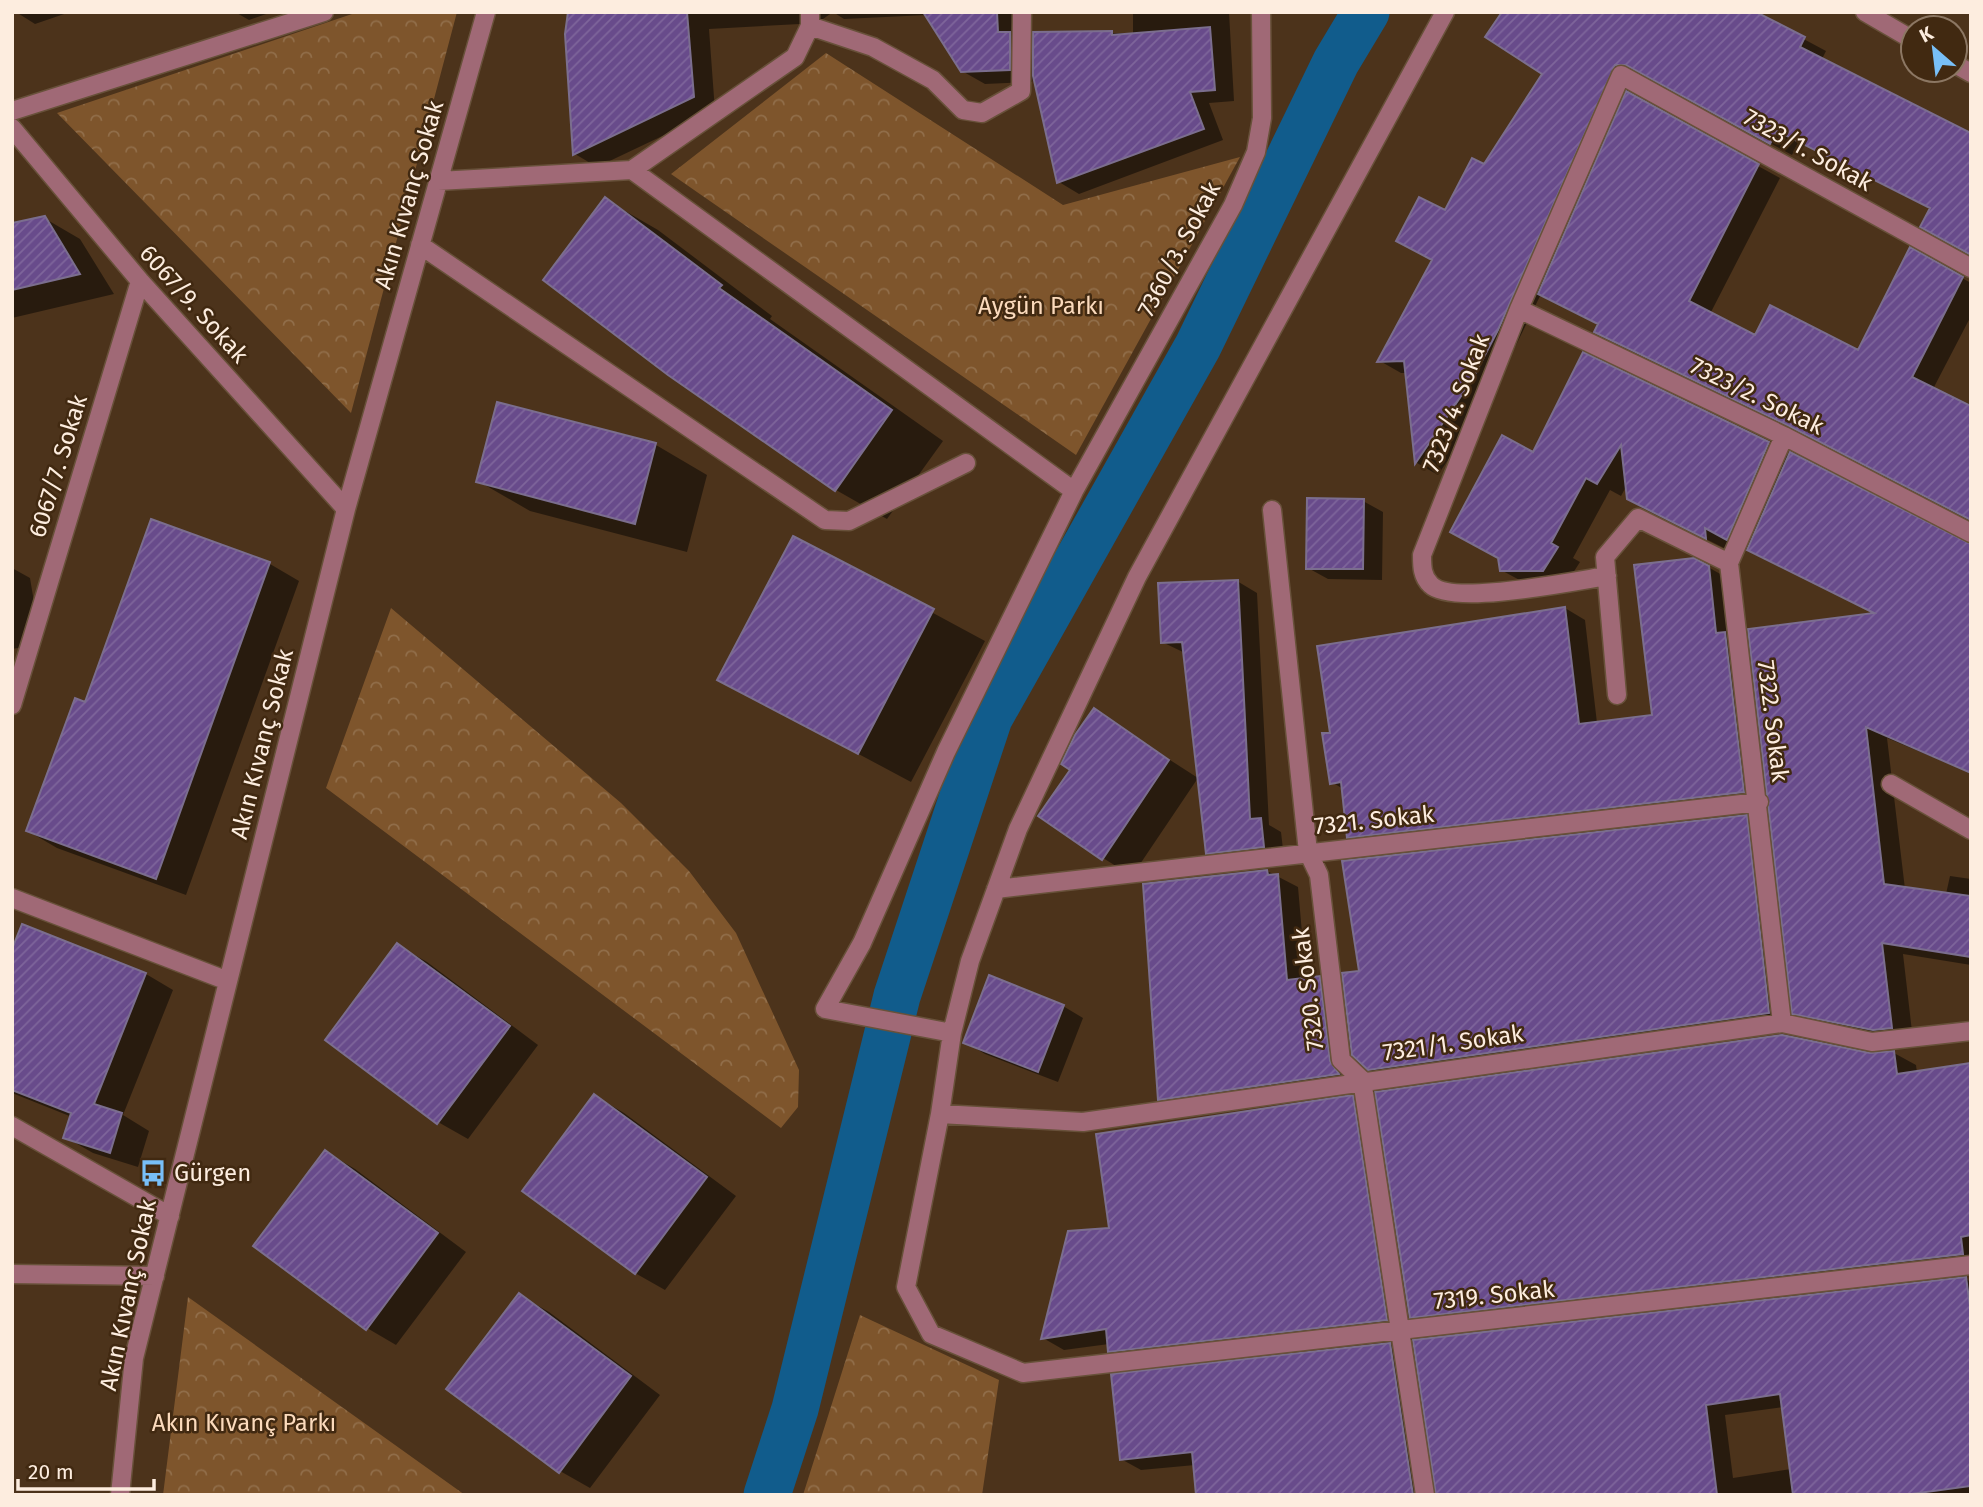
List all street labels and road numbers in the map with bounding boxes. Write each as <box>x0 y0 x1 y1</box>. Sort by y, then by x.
street label: Akın Kıvanç Sokak <box>369 97 450 293</box>
street label: 7323/1. Sokak <box>1739 103 1878 197</box>
street label: 7360/3. Sokak <box>1132 176 1227 321</box>
street label: 6067/9. Sokak <box>134 239 255 369</box>
street label: 7323/4. Sokak <box>1417 329 1495 476</box>
street label: 7323/2. Sokak <box>1686 352 1829 441</box>
street label: 6067/7. Sokak <box>23 391 93 541</box>
street label: Akın Kıvanç Sokak <box>225 645 299 842</box>
street label: 7322. Sokak <box>1752 659 1794 784</box>
street label: 7321. Sokak <box>1313 800 1436 840</box>
street label: 7320. Sokak <box>1286 925 1329 1052</box>
street label: 7321/1. Sokak <box>1381 1019 1526 1067</box>
street label: Akın Kıvanç Sokak <box>94 1196 162 1393</box>
street label: 7319. Sokak <box>1432 1275 1556 1315</box>

